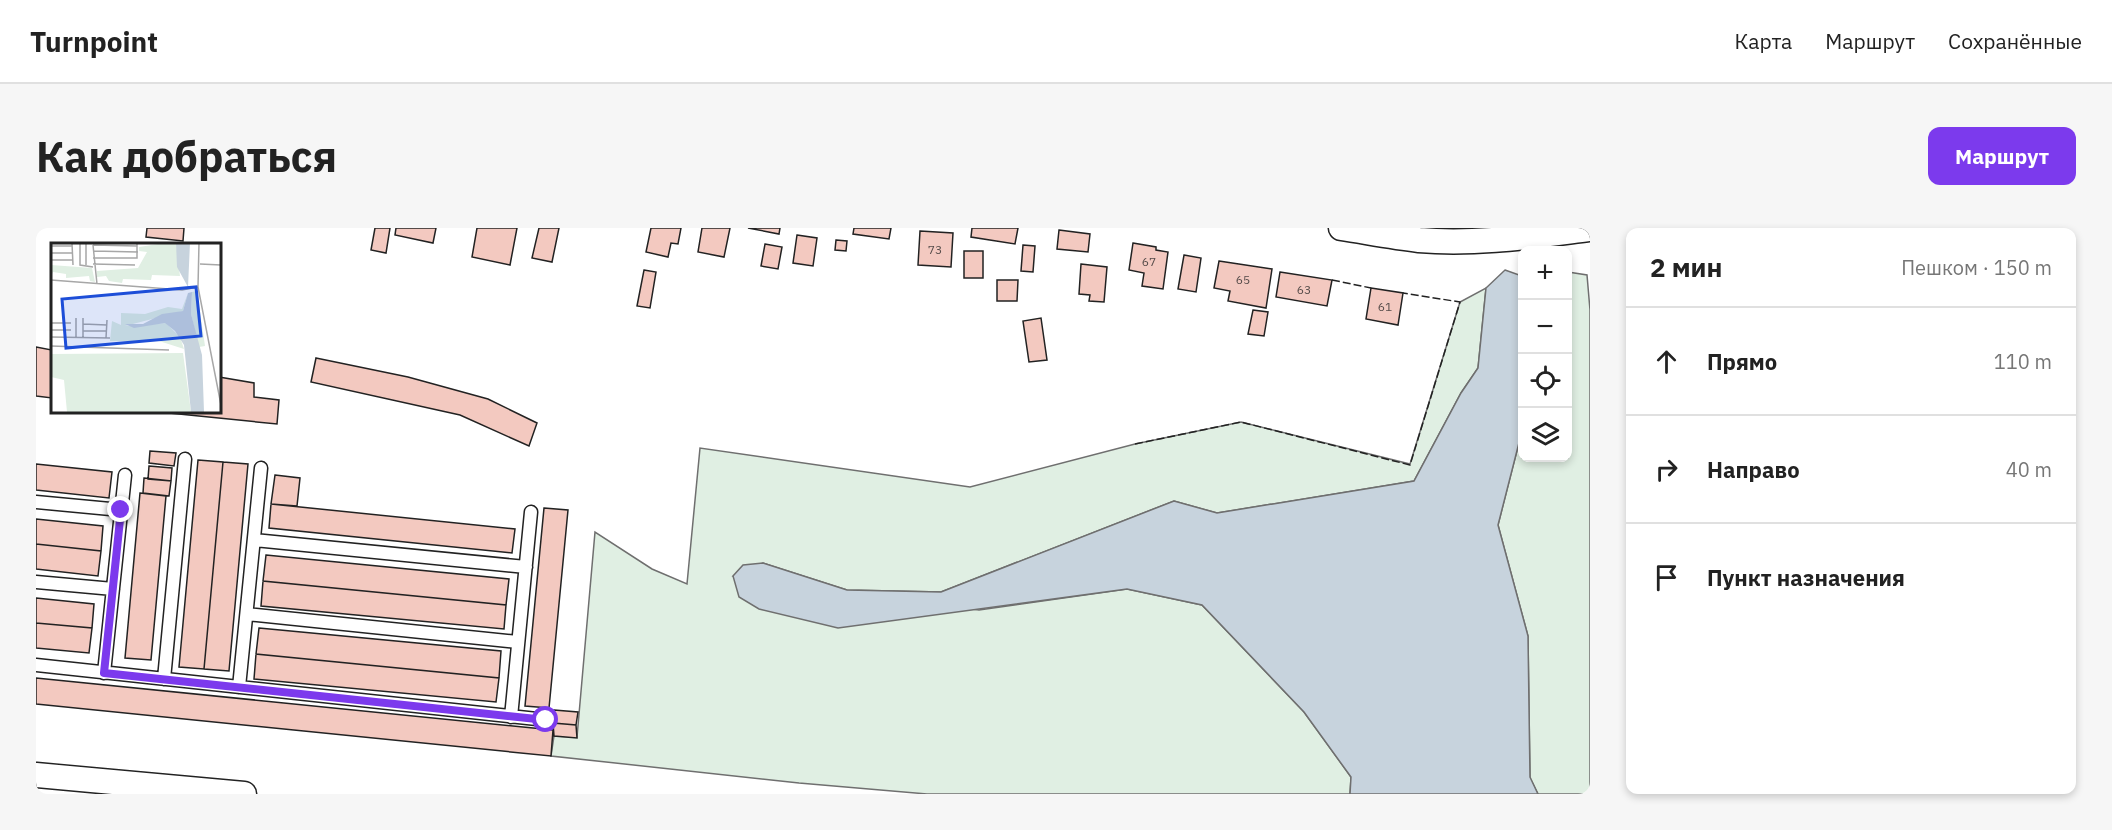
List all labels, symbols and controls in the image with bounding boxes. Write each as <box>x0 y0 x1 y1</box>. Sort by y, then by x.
text: Turnpoint <box>30 23 158 60</box>
text: Карта <box>1734 27 1792 55</box>
text: Маршрут <box>1825 27 1915 55</box>
text: Сохранённые <box>1948 27 2082 55</box>
button: Маршрут <box>1928 127 2076 185</box>
text: Как добраться <box>36 129 337 184</box>
house number: 73 <box>928 242 942 257</box>
inset map <box>51 243 220 412</box>
map controls <box>1518 246 1572 462</box>
button: + <box>1518 246 1572 300</box>
text: 2 мин <box>1650 250 1722 284</box>
house number: 67 <box>1142 254 1156 269</box>
text: Пешком · 150 m <box>1901 254 2052 281</box>
house number: 65 <box>1236 272 1250 287</box>
house number: 63 <box>1297 282 1311 297</box>
house number: 61 <box>1378 299 1392 314</box>
button: − <box>1518 300 1572 354</box>
icon: ahead <box>1650 345 1683 378</box>
text: Прямо <box>1707 347 1777 376</box>
text: 110 m <box>1994 348 2052 375</box>
button: locate <box>1518 354 1572 408</box>
button: layers <box>1518 408 1572 462</box>
icon: right <box>1650 453 1683 486</box>
text: Направо <box>1707 455 1800 484</box>
text: 40 m <box>2006 456 2052 483</box>
route end <box>107 496 133 522</box>
icon: arrive <box>1650 561 1683 594</box>
text: Пункт назначения <box>1707 563 1905 592</box>
route start <box>532 706 558 732</box>

